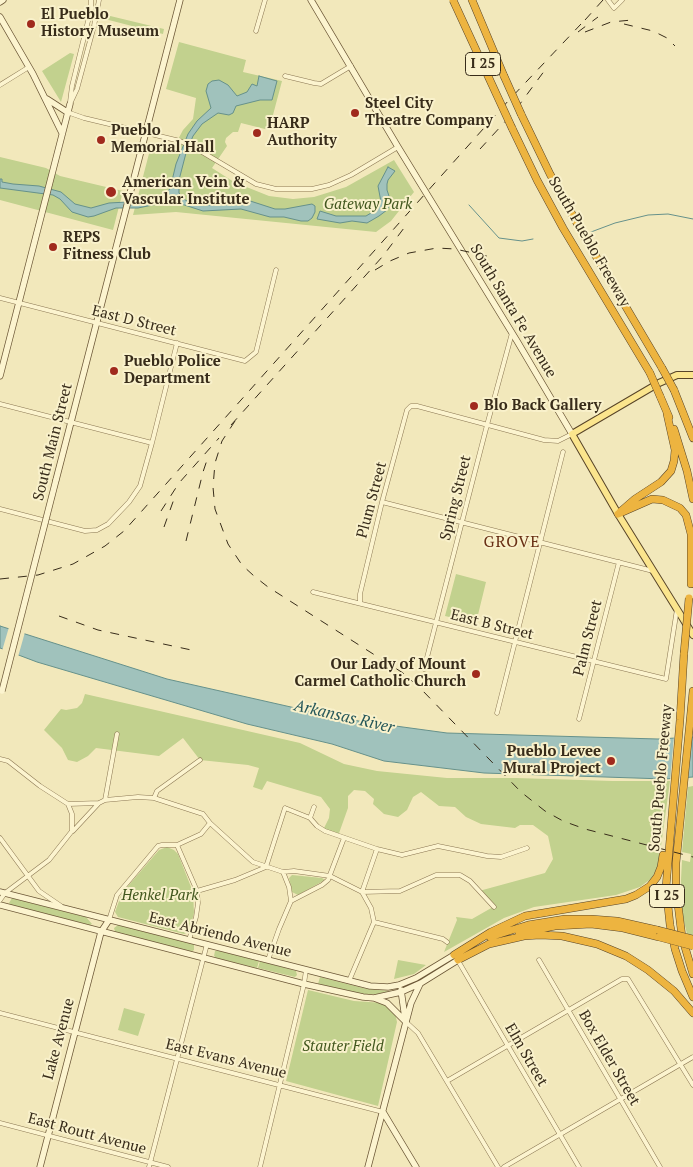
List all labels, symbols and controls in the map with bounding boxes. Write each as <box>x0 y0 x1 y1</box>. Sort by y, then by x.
place label: El Pueblo History Museum <box>41 6 159 41</box>
marker: El Pueblo History Museum <box>25 18 37 30</box>
road number: I 25 <box>466 52 500 76</box>
place label: Steel City Theatre Company <box>365 95 493 130</box>
marker: Steel City Theatre Company <box>349 107 361 119</box>
place label: HARP Authority <box>267 115 337 150</box>
place label: Pueblo Memorial Hall <box>111 122 214 157</box>
marker: HARP Authority <box>251 127 263 139</box>
marker: Pueblo Memorial Hall <box>95 134 107 146</box>
place label: American Vein & Vascular Institute <box>122 174 250 209</box>
street label: South Pueblo Freeway <box>544 174 634 310</box>
marker: American Vein & Vascular Institute <box>104 185 118 199</box>
park label: Gateway Park <box>324 196 412 214</box>
place label: REPS Fitness Club <box>63 229 151 264</box>
marker: REPS Fitness Club <box>47 241 59 253</box>
street label: South Santa Fe Avenue <box>466 241 560 381</box>
street label: East D Street <box>90 302 178 340</box>
place label: Pueblo Police Department <box>124 353 221 388</box>
marker: Pueblo Police Department <box>108 365 120 377</box>
street label: South Main Street <box>30 381 76 503</box>
place label: Blo Back Gallery <box>484 397 601 415</box>
marker: Blo Back Gallery <box>468 400 480 412</box>
street label: Spring Street <box>437 453 475 543</box>
street label: Plum Street <box>353 460 391 540</box>
district label: GROVE <box>483 532 541 552</box>
street label: Palm Street <box>570 598 606 678</box>
street label: East B Street <box>449 606 535 644</box>
place label: Our Lady of Mount Carmel Catholic Church <box>295 656 466 691</box>
marker: Our Lady of Mount Carmel Catholic Church <box>470 668 482 680</box>
water label: Arkansas River <box>292 696 396 738</box>
street label: South Pueblo Freeway <box>646 704 676 852</box>
place label: Pueblo Levee Mural Project <box>503 743 601 778</box>
marker: Pueblo Levee Mural Project <box>605 755 617 767</box>
road number: I 25 <box>650 884 684 908</box>
park label: Henkel Park <box>121 887 199 905</box>
street label: East Abriendo Avenue <box>147 909 293 961</box>
street label: Lake Avenue <box>39 996 79 1082</box>
street label: Box Elder Street <box>574 1007 644 1109</box>
street label: Elm Street <box>501 1020 551 1090</box>
street label: East Evans Avenue <box>164 1035 288 1083</box>
park label: Stauter Field <box>302 1038 384 1056</box>
street label: East Routt Avenue <box>26 1110 148 1158</box>

